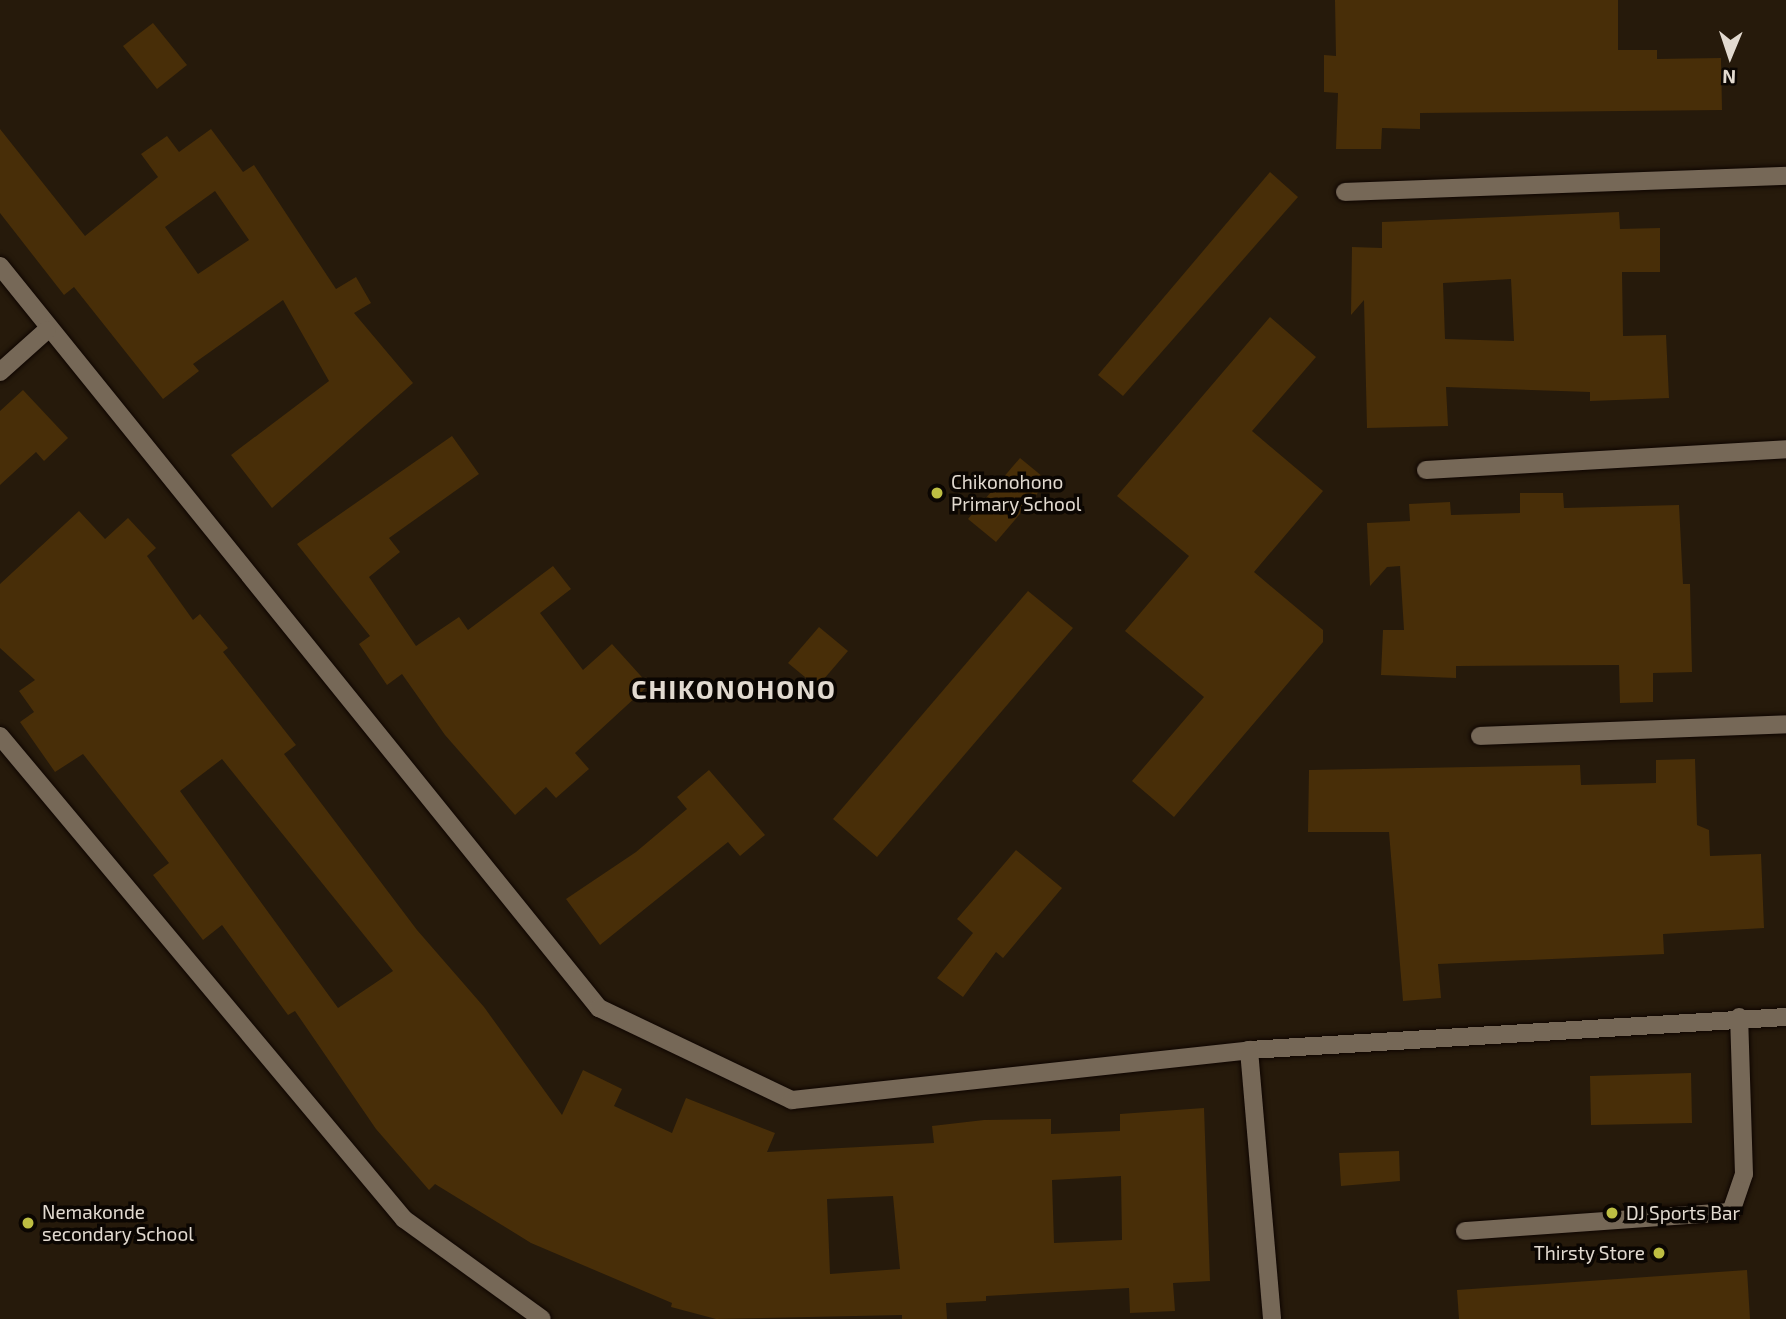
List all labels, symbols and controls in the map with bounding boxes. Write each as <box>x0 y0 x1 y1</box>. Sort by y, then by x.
north arrow <box>1695 21 1765 91</box>
text: N <box>1722 66 1737 89</box>
place label: Chikonohono Primary School <box>951 471 1082 515</box>
marker: Chikonohono Primary School <box>929 485 945 501</box>
district label: CHIKONOHONO <box>633 673 835 705</box>
place label: Nemakonde secondary School <box>42 1201 194 1245</box>
place label: DJ Sports Bar <box>1626 1202 1740 1224</box>
marker: DJ Sports Bar <box>1604 1205 1620 1221</box>
marker: Nemakonde secondary School <box>20 1215 36 1231</box>
place label: Thirsty Store <box>1533 1242 1645 1264</box>
marker: Thirsty Store <box>1651 1245 1667 1261</box>

